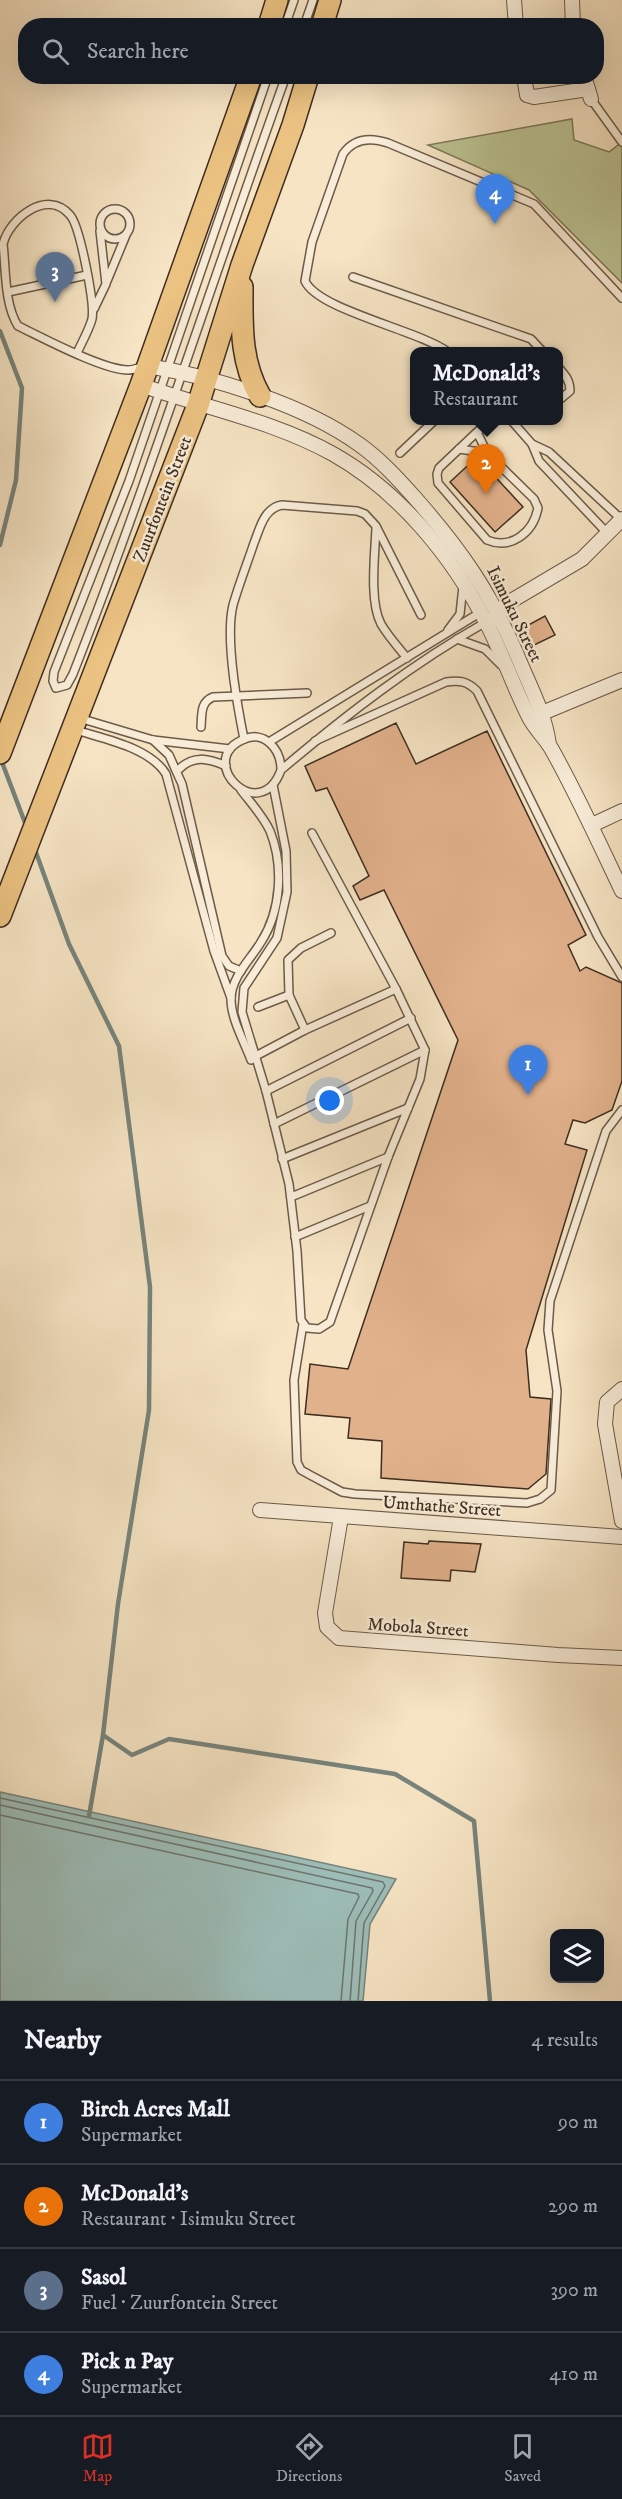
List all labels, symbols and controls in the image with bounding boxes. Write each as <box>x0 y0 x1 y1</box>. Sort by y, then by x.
search box <box>18 18 604 84</box>
icon: search <box>39 35 72 68</box>
text: Search here <box>87 38 189 65</box>
pin: 4 <box>476 174 514 224</box>
pin: 3 <box>36 252 74 302</box>
popup <box>410 347 563 425</box>
text: McDonald's <box>433 360 540 387</box>
text: Restaurant <box>433 387 518 412</box>
street label: Zuurfontein Street <box>129 433 197 565</box>
pin: 2 <box>466 444 506 494</box>
street label: Isimuku Street <box>481 563 547 666</box>
pin: 1 <box>508 1046 548 1095</box>
your location <box>315 1086 344 1115</box>
street label: Umthathe Street <box>382 1492 502 1522</box>
street label: Mobola Street <box>367 1613 470 1643</box>
map controls <box>550 1929 604 1983</box>
button: layers <box>550 1929 604 1983</box>
text: Nearby <box>24 2024 101 2057</box>
text: 4 results <box>531 2028 598 2053</box>
text: Birch Acres Mall <box>81 2096 230 2123</box>
text: 1 <box>40 2110 47 2135</box>
text: 90 m <box>558 2110 598 2135</box>
text: Supermarket <box>81 2123 182 2148</box>
text: McDonald's <box>81 2180 188 2207</box>
text: 2 <box>39 2194 48 2219</box>
text: 290 m <box>548 2194 598 2219</box>
text: Restaurant · Isimuku Street <box>81 2207 296 2232</box>
text: Sasol <box>81 2264 126 2291</box>
text: 3 <box>40 2278 47 2303</box>
text: 390 m <box>550 2278 598 2303</box>
text: Fuel · Zuurfontein Street <box>81 2291 278 2316</box>
text: Pick n Pay <box>81 2348 173 2375</box>
text: 4 <box>38 2362 49 2387</box>
text: 410 m <box>549 2362 598 2387</box>
text: Supermarket <box>81 2375 182 2400</box>
tab: Map <box>81 2430 114 2486</box>
tab: Directions <box>276 2430 342 2486</box>
tab: Saved <box>504 2430 541 2486</box>

